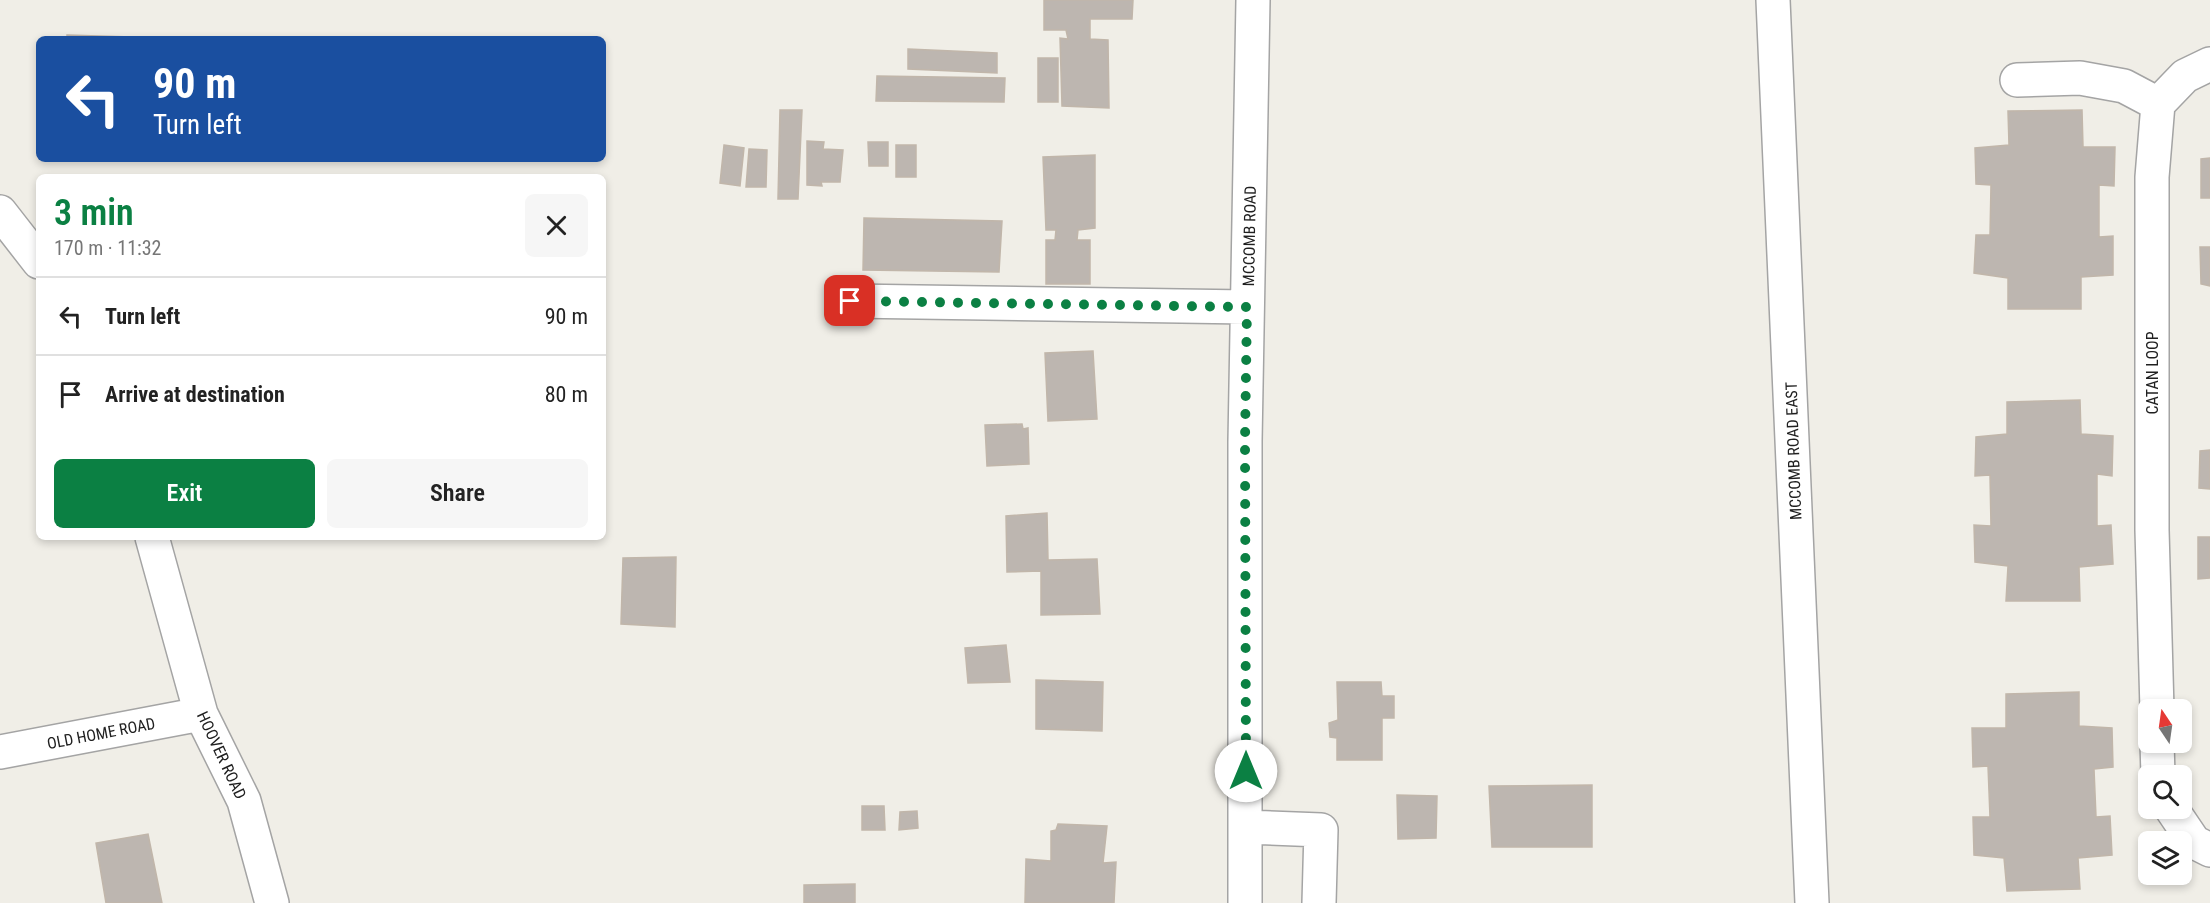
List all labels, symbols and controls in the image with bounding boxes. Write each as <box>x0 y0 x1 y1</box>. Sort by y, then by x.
text: 90 m <box>153 59 236 108</box>
icon: left <box>54 60 132 138</box>
text: Turn left <box>153 109 242 141</box>
street label: MCCOMB ROAD <box>1239 186 1260 286</box>
text: 3 min <box>54 192 134 234</box>
button: close <box>525 194 588 257</box>
text: 170 m · 11:32 <box>54 236 161 260</box>
pin <box>824 275 875 326</box>
icon: arrive <box>833 284 866 317</box>
icon: left <box>54 300 87 333</box>
text: Turn left <box>105 304 180 329</box>
text: 90 m <box>545 304 588 329</box>
street label: CATAN LOOP <box>2143 331 2162 415</box>
icon: arrive <box>54 378 87 411</box>
text: Arrive at destination <box>105 382 285 407</box>
text: 80 m <box>545 382 588 407</box>
street label: MCCOMB ROAD EAST <box>1782 382 1805 520</box>
button: Exit <box>54 459 315 528</box>
button: Share <box>327 459 588 528</box>
north arrow <box>2138 699 2192 753</box>
map controls <box>2138 699 2192 885</box>
street label: HOOVER ROAD <box>193 708 250 802</box>
street label: OLD HOME ROAD <box>45 714 157 753</box>
position arrow <box>1214 739 1278 803</box>
button: search <box>2138 765 2192 819</box>
button: layers <box>2138 831 2192 885</box>

